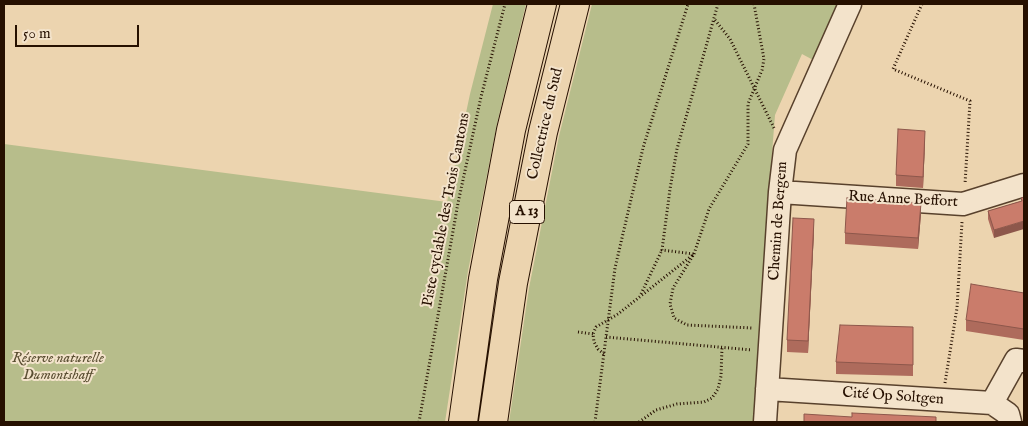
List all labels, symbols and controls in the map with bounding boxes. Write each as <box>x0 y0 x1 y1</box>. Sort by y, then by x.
scale bar <box>18 15 141 47</box>
text: 50 m <box>23 24 51 43</box>
street label: Collectrice du Sud <box>524 66 568 182</box>
street label: Piste cyclable des Trois Cantons <box>419 112 475 308</box>
street label: Chemin de Bergem <box>766 161 792 281</box>
street label: Rue Anne Beffort <box>848 188 958 212</box>
road number: A 13 <box>510 200 544 223</box>
park label: Réserve naturelle Dumontshaff <box>12 350 104 385</box>
street label: Cité Op Soltgen <box>842 384 944 410</box>

